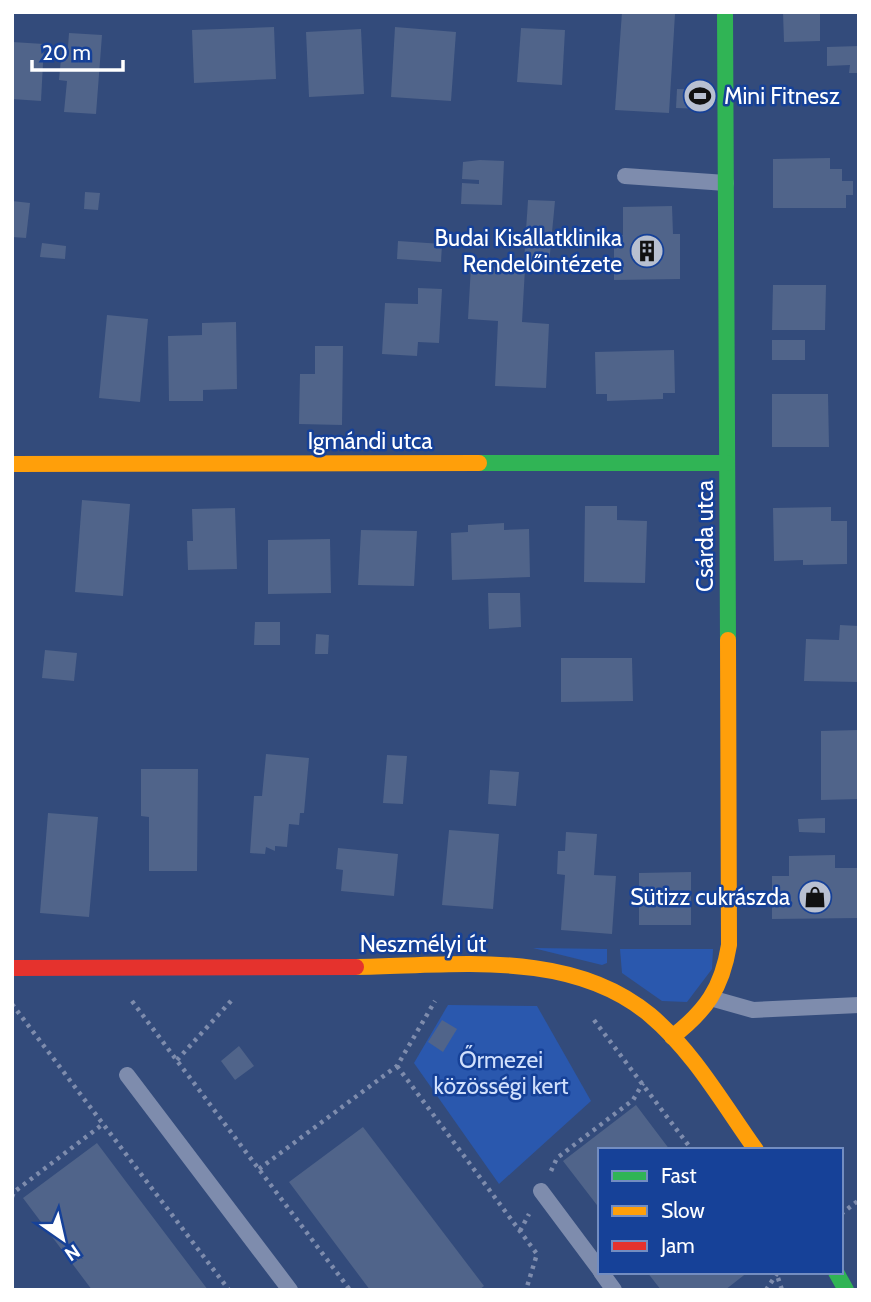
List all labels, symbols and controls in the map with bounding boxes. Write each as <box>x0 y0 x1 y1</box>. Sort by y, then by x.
scale bar <box>32 28 122 72</box>
text: 20 m <box>42 40 91 65</box>
sports icon: Mini Fitnesz <box>681 77 719 115</box>
place label: Mini Fitnesz <box>724 82 840 110</box>
place label: Budai Kisállatklinika Rendelőintézete <box>434 224 622 278</box>
building icon: Budai Kisállatklinika Rendelőintézete <box>628 232 666 270</box>
street label: Igmándi utca <box>307 427 433 455</box>
street label: Csárda utca <box>691 480 719 592</box>
shop icon: Sütizz cukrászda <box>796 878 834 916</box>
place label: Sütizz cukrászda <box>630 883 790 911</box>
street label: Neszmélyi út <box>360 930 487 958</box>
park label: Őrmezei közösségi kert <box>434 1045 569 1100</box>
legend <box>598 1148 843 1274</box>
text: Fast <box>661 1163 697 1188</box>
text: Slow <box>661 1198 705 1223</box>
north arrow <box>28 1204 98 1274</box>
text: Jam <box>660 1233 695 1258</box>
text: N <box>60 1239 84 1266</box>

